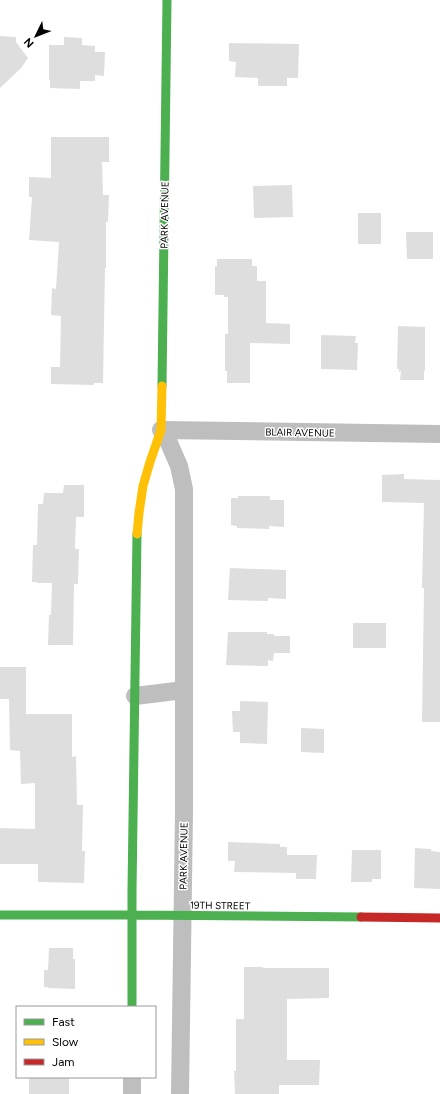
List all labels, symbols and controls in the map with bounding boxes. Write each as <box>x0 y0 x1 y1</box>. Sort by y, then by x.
north arrow <box>16 16 56 56</box>
text: N <box>21 35 37 50</box>
street label: PARK AVENUE <box>157 181 172 249</box>
street label: BLAIR AVENUE <box>265 425 335 440</box>
street label: PARK AVENUE <box>176 822 191 890</box>
street label: 19TH STREET <box>190 898 251 913</box>
legend <box>16 1006 156 1078</box>
text: Fast <box>52 1015 75 1029</box>
text: Slow <box>52 1035 79 1049</box>
text: Jam <box>52 1055 75 1069</box>

